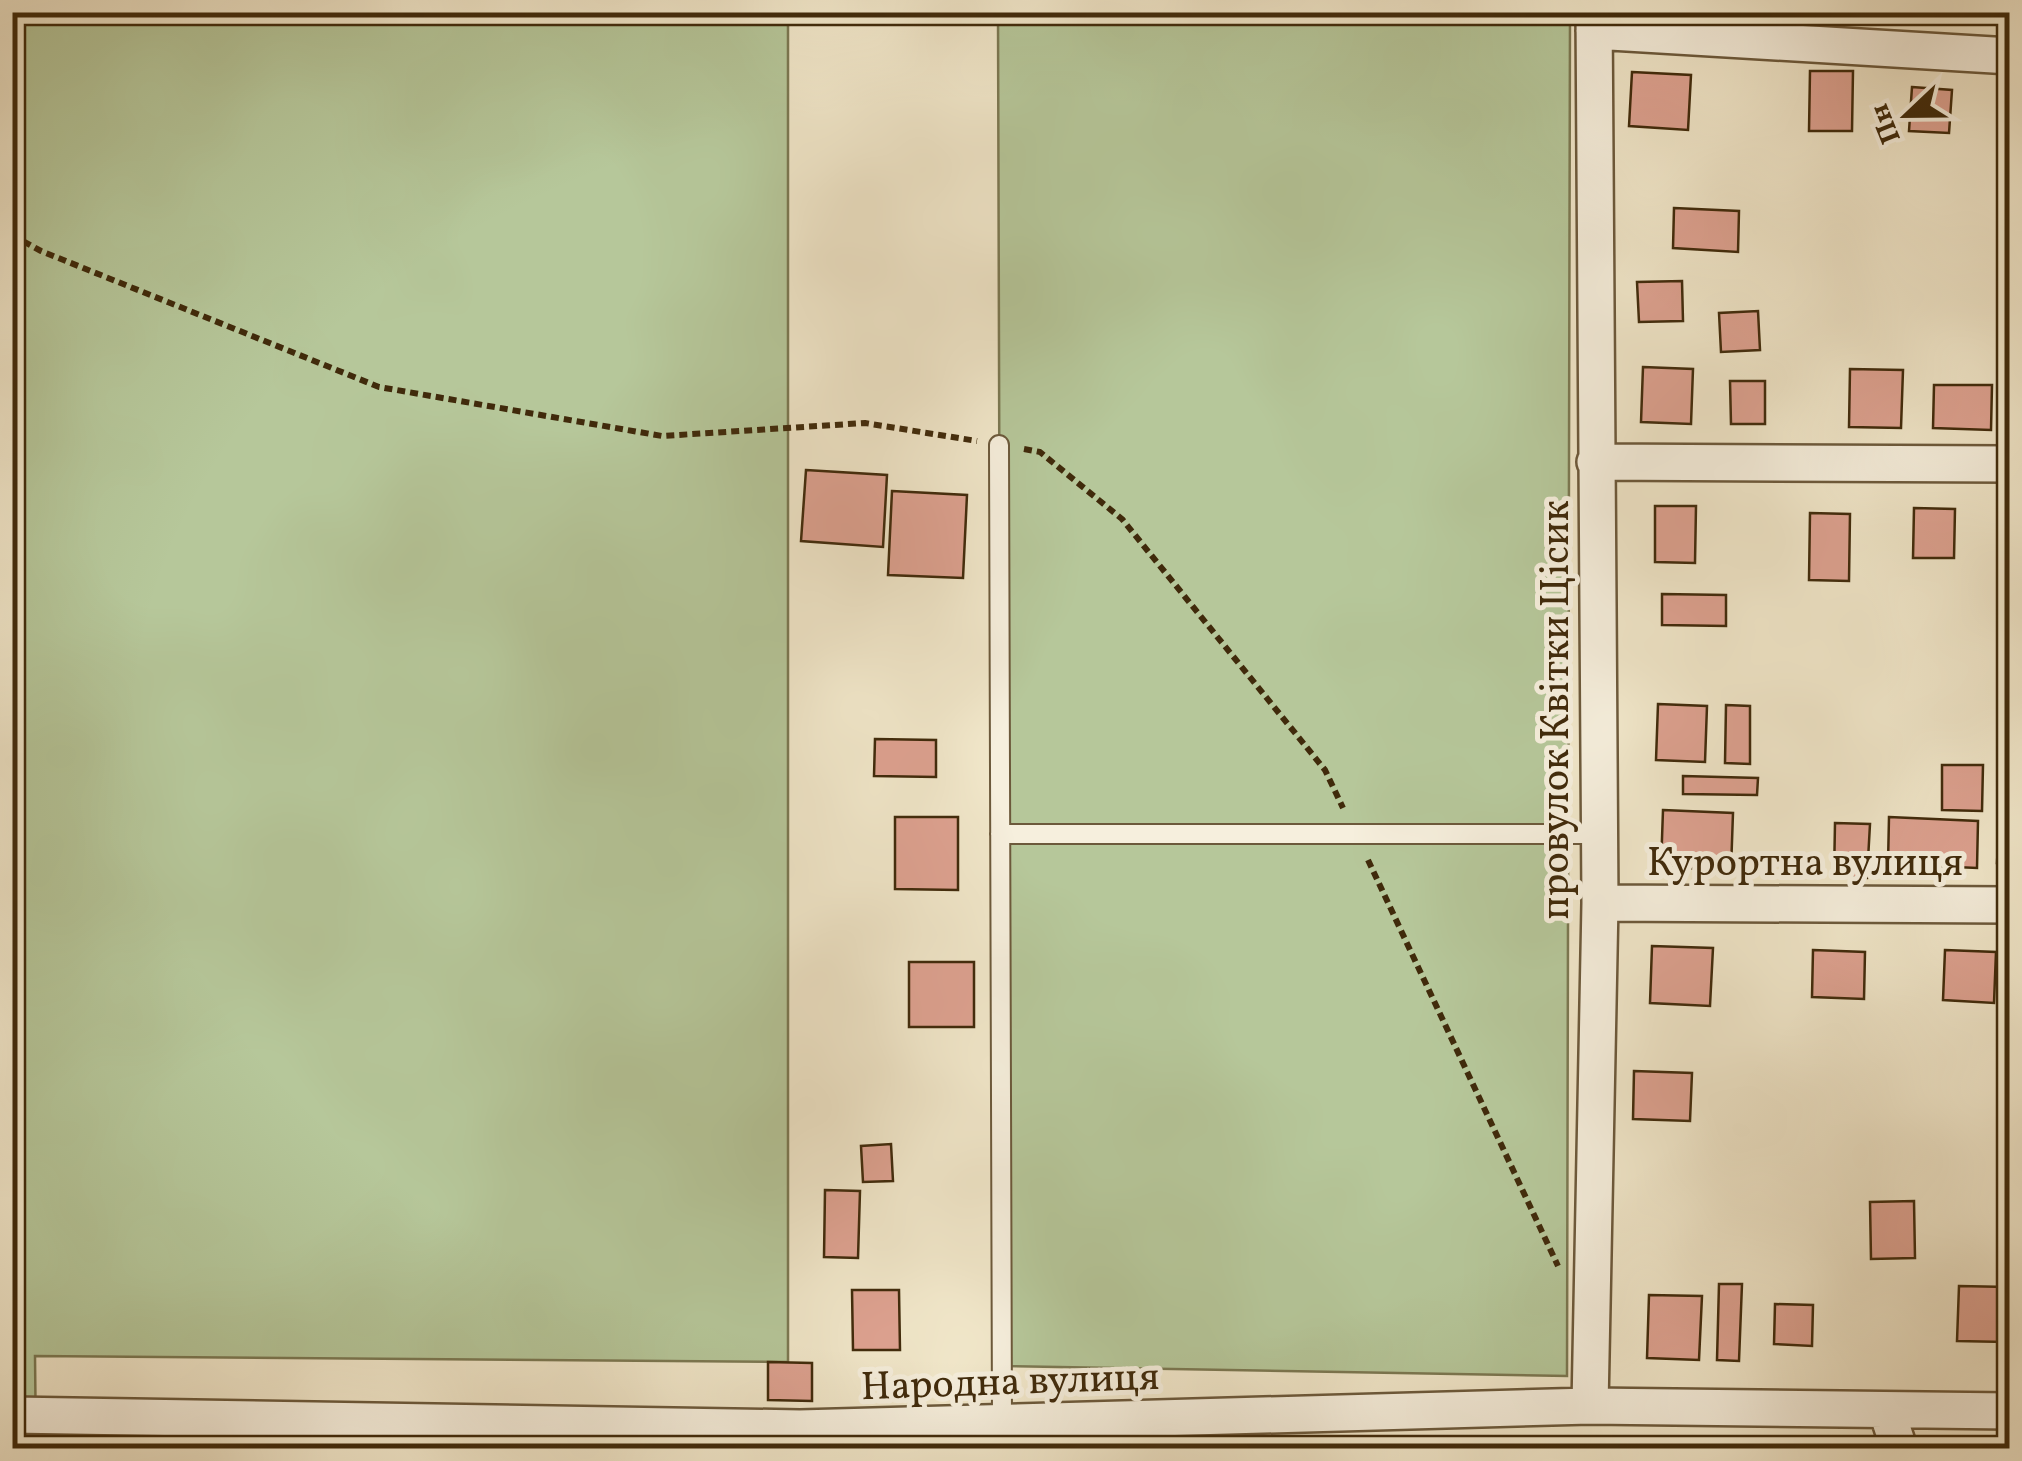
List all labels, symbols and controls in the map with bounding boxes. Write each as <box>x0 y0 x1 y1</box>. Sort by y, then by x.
north arrow <box>1857 65 1957 165</box>
text: Пн <box>1861 98 1912 149</box>
street label: провулок Квітки Цісик <box>1530 500 1586 920</box>
street label: Курортна вулиця <box>1647 837 1963 893</box>
street label: Народна вулиця <box>860 1351 1160 1417</box>

